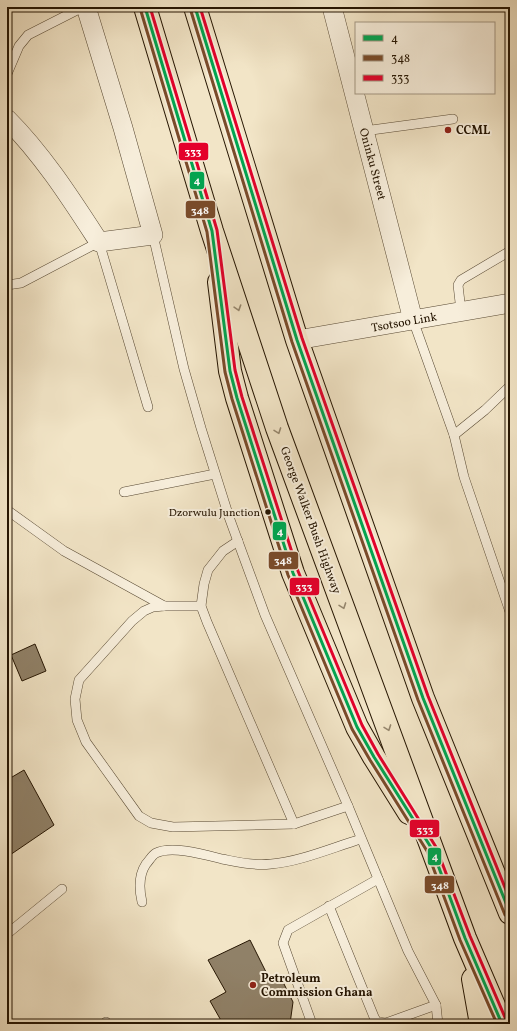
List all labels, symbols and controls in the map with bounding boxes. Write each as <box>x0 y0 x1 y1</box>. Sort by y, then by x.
legend <box>355 22 495 94</box>
text: 4 <box>391 31 398 47</box>
text: 348 <box>391 51 410 67</box>
text: 333 <box>391 71 409 87</box>
place label: CCML <box>456 123 491 139</box>
marker: CCML <box>443 125 453 135</box>
street label: Oninku Street <box>355 127 389 202</box>
line badge: 333 <box>178 142 209 161</box>
text: 333 <box>185 145 202 160</box>
line badge: 4 <box>189 171 205 190</box>
text: 4 <box>194 174 201 189</box>
line badge: 348 <box>185 200 216 219</box>
text: 348 <box>191 204 209 219</box>
one-way arrow <box>233 304 241 311</box>
street label: Tsotsoo Link <box>370 309 439 337</box>
one-way arrow <box>274 428 282 435</box>
street label: George Walker Bush Highway <box>276 444 344 597</box>
place label: Dzorwulu Junction <box>169 506 260 521</box>
marker: Dzorwulu Junction <box>263 507 273 517</box>
line badge: 4 <box>272 521 287 541</box>
text: 4 <box>277 525 284 540</box>
line badge: 348 <box>268 551 299 570</box>
text: 348 <box>274 554 292 569</box>
line badge: 333 <box>289 577 320 596</box>
text: 333 <box>296 580 313 595</box>
one-way arrow <box>339 602 347 609</box>
one-way arrow <box>383 724 392 731</box>
line badge: 333 <box>409 819 440 838</box>
text: 333 <box>417 823 434 838</box>
line badge: 4 <box>427 847 442 866</box>
text: 4 <box>432 850 439 865</box>
line badge: 348 <box>424 875 455 894</box>
text: 348 <box>431 879 449 894</box>
place label: Petroleum Commission Ghana <box>261 971 373 1001</box>
marker: Petroleum Commission Ghana <box>248 980 258 990</box>

